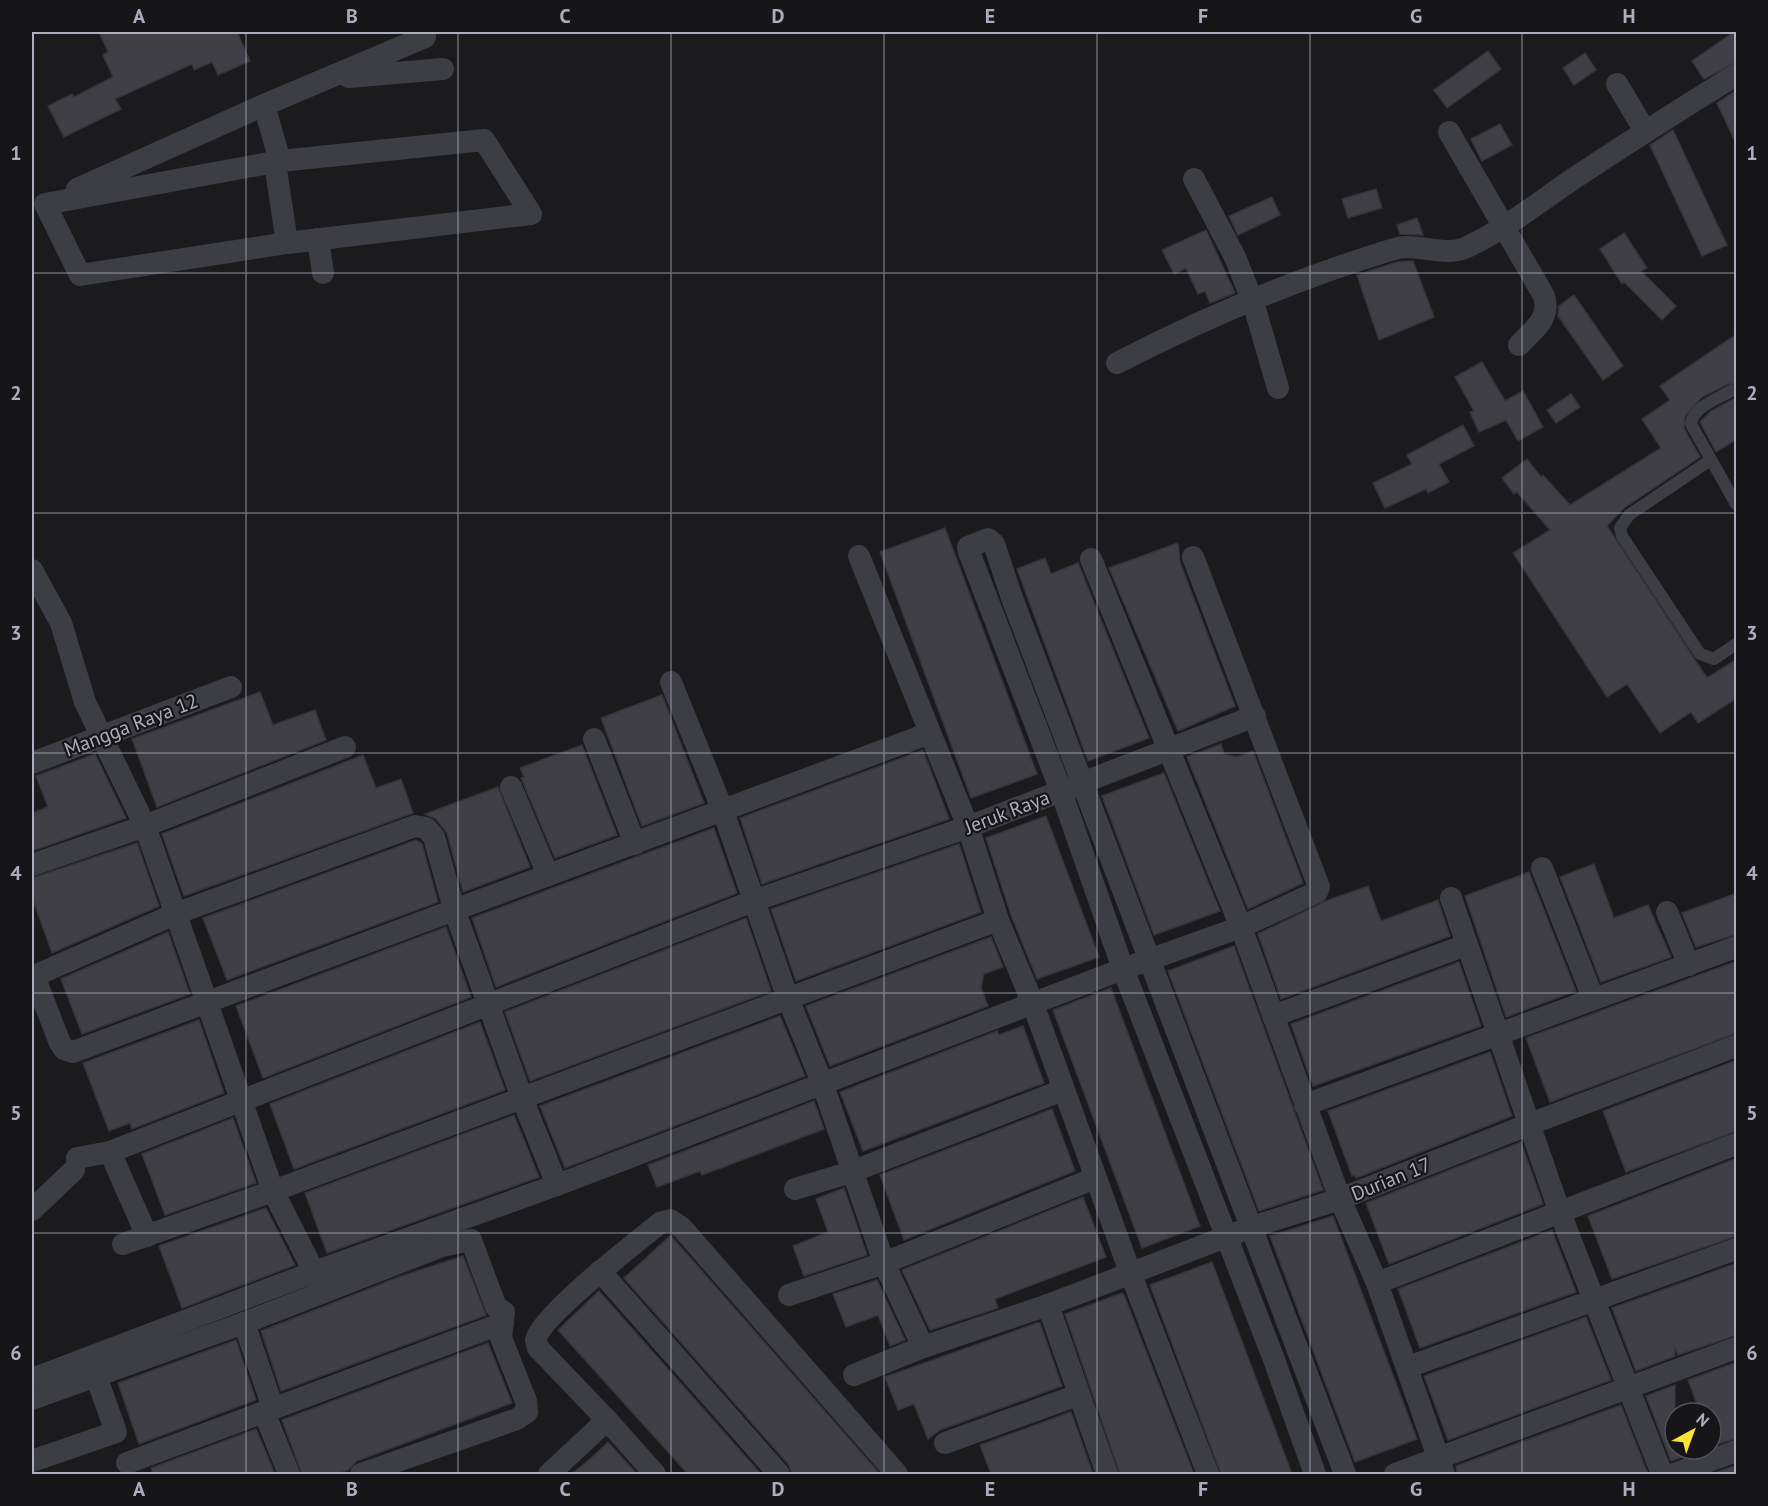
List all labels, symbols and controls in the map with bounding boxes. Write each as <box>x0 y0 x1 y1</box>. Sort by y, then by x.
text: A <box>133 3 146 29</box>
text: B <box>346 3 358 29</box>
text: C <box>559 3 571 29</box>
text: D <box>772 3 785 29</box>
text: E <box>985 3 995 29</box>
text: F <box>1198 3 1208 29</box>
text: G <box>1410 3 1422 29</box>
text: H <box>1622 3 1636 29</box>
text: 1 <box>10 140 22 166</box>
text: 1 <box>1746 140 1758 166</box>
text: 2 <box>10 380 22 406</box>
text: 2 <box>1746 380 1758 406</box>
text: 3 <box>10 620 22 646</box>
text: 3 <box>1746 620 1758 646</box>
street label: Mangga Raya 12 <box>60 688 202 762</box>
street label: Jeruk Raya <box>960 784 1053 840</box>
text: 4 <box>10 860 22 886</box>
text: 4 <box>1746 860 1758 886</box>
text: 5 <box>10 1100 22 1126</box>
text: 5 <box>1746 1100 1758 1126</box>
street label: Durian 17 <box>1347 1151 1435 1207</box>
text: 6 <box>10 1340 22 1366</box>
text: 6 <box>1746 1340 1758 1366</box>
north arrow <box>1663 1401 1723 1461</box>
text: N <box>1692 1409 1713 1431</box>
text: A <box>133 1476 146 1502</box>
text: B <box>346 1476 358 1502</box>
text: C <box>559 1476 571 1502</box>
text: D <box>772 1476 785 1502</box>
text: E <box>985 1476 995 1502</box>
text: F <box>1198 1476 1208 1502</box>
text: G <box>1410 1476 1422 1502</box>
text: H <box>1622 1476 1636 1502</box>

